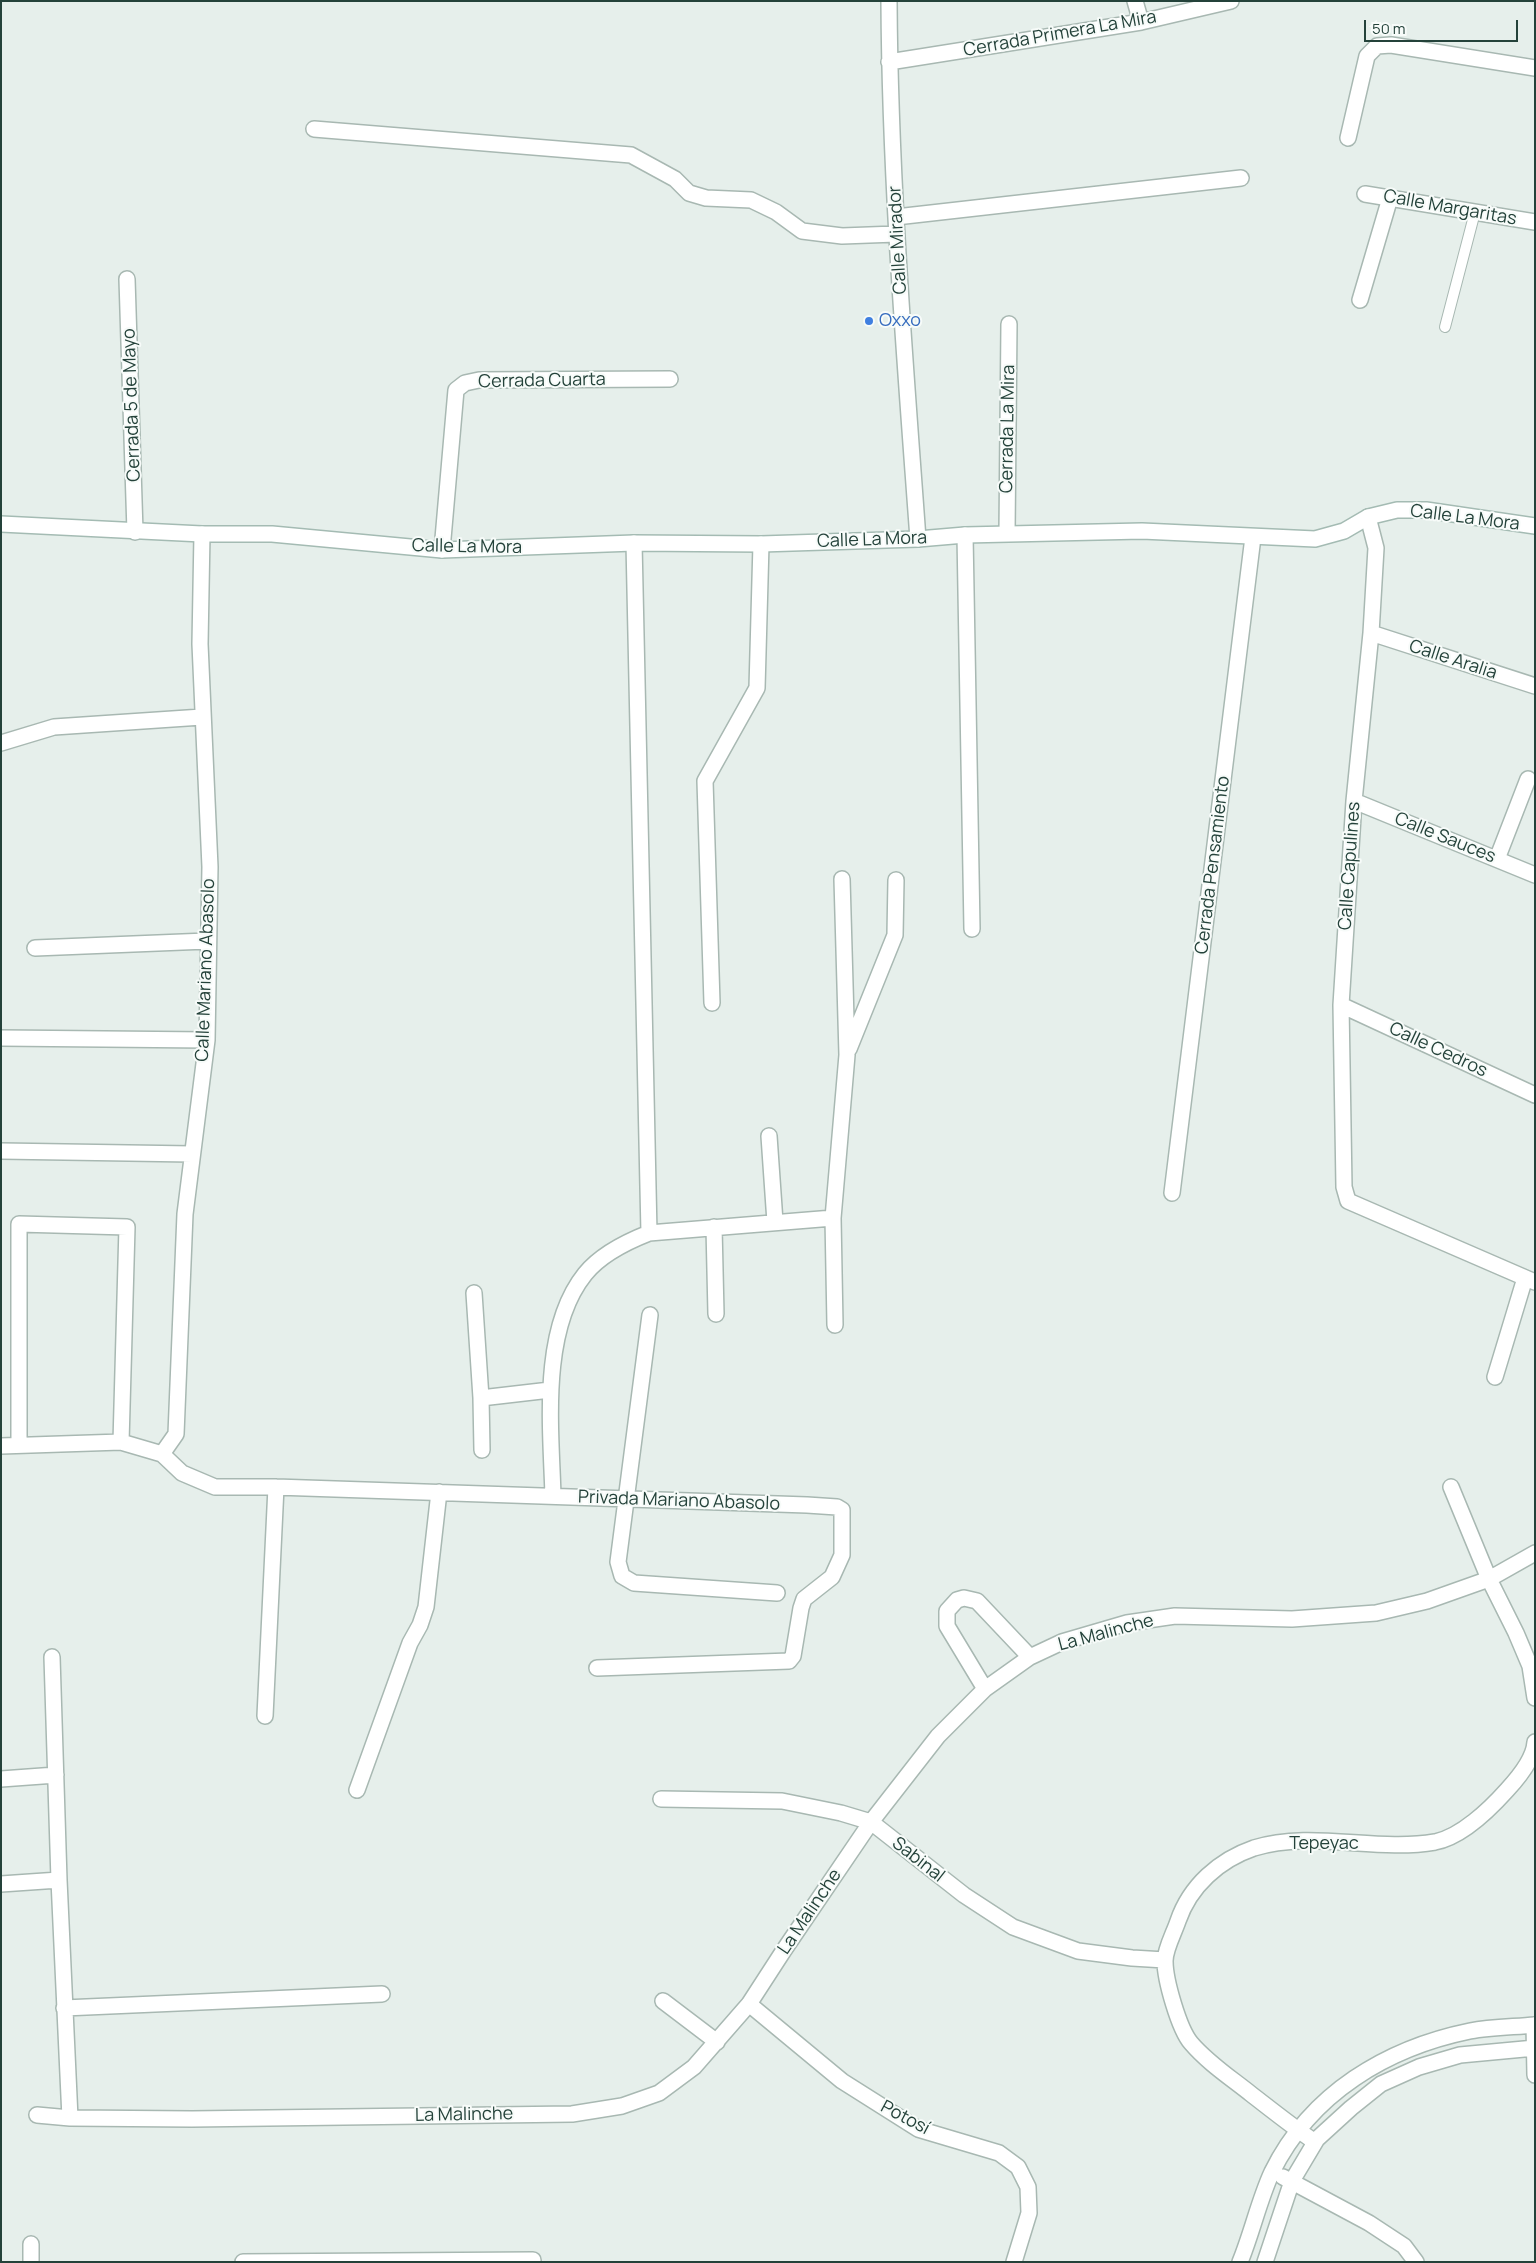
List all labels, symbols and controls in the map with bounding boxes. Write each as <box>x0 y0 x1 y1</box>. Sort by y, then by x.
street label: Cerrada Primera La Mira <box>962 6 1158 62</box>
scale bar <box>1366 10 1520 42</box>
text: 50 m <box>1372 18 1406 39</box>
street label: Calle Mirador <box>884 185 912 295</box>
street label: Calle Margaritas <box>1382 186 1518 230</box>
place label: Oxxo <box>879 310 921 332</box>
marker: Oxxo <box>863 315 875 327</box>
street label: Cerrada 5 de Mayo <box>119 328 145 482</box>
street label: Cerrada La Mira <box>996 365 1020 493</box>
street label: Cerrada Cuarta <box>478 369 606 393</box>
street label: Calle La Mora <box>1409 501 1521 535</box>
street label: Calle La Mora <box>817 527 927 553</box>
street label: Calle La Mora <box>412 535 522 559</box>
street label: Calle Aralia <box>1406 636 1500 684</box>
street label: Cerrada Pensamiento <box>1191 775 1235 955</box>
street label: Calle Capulines <box>1335 801 1365 931</box>
street label: Calle Sauces <box>1391 808 1499 868</box>
street label: Calle Mariano Abasolo <box>192 878 220 1062</box>
street label: Calle Cedros <box>1385 1018 1491 1082</box>
street label: Privada Mariano Abasolo <box>578 1487 780 1515</box>
street label: La Malinche <box>1056 1610 1156 1656</box>
street label: Sabinal <box>887 1833 949 1887</box>
street label: Tepeyac <box>1289 1833 1359 1855</box>
street label: La Malinche <box>774 1865 846 1959</box>
street label: Potosí <box>877 2096 933 2140</box>
street label: La Malinche <box>415 2103 513 2127</box>

